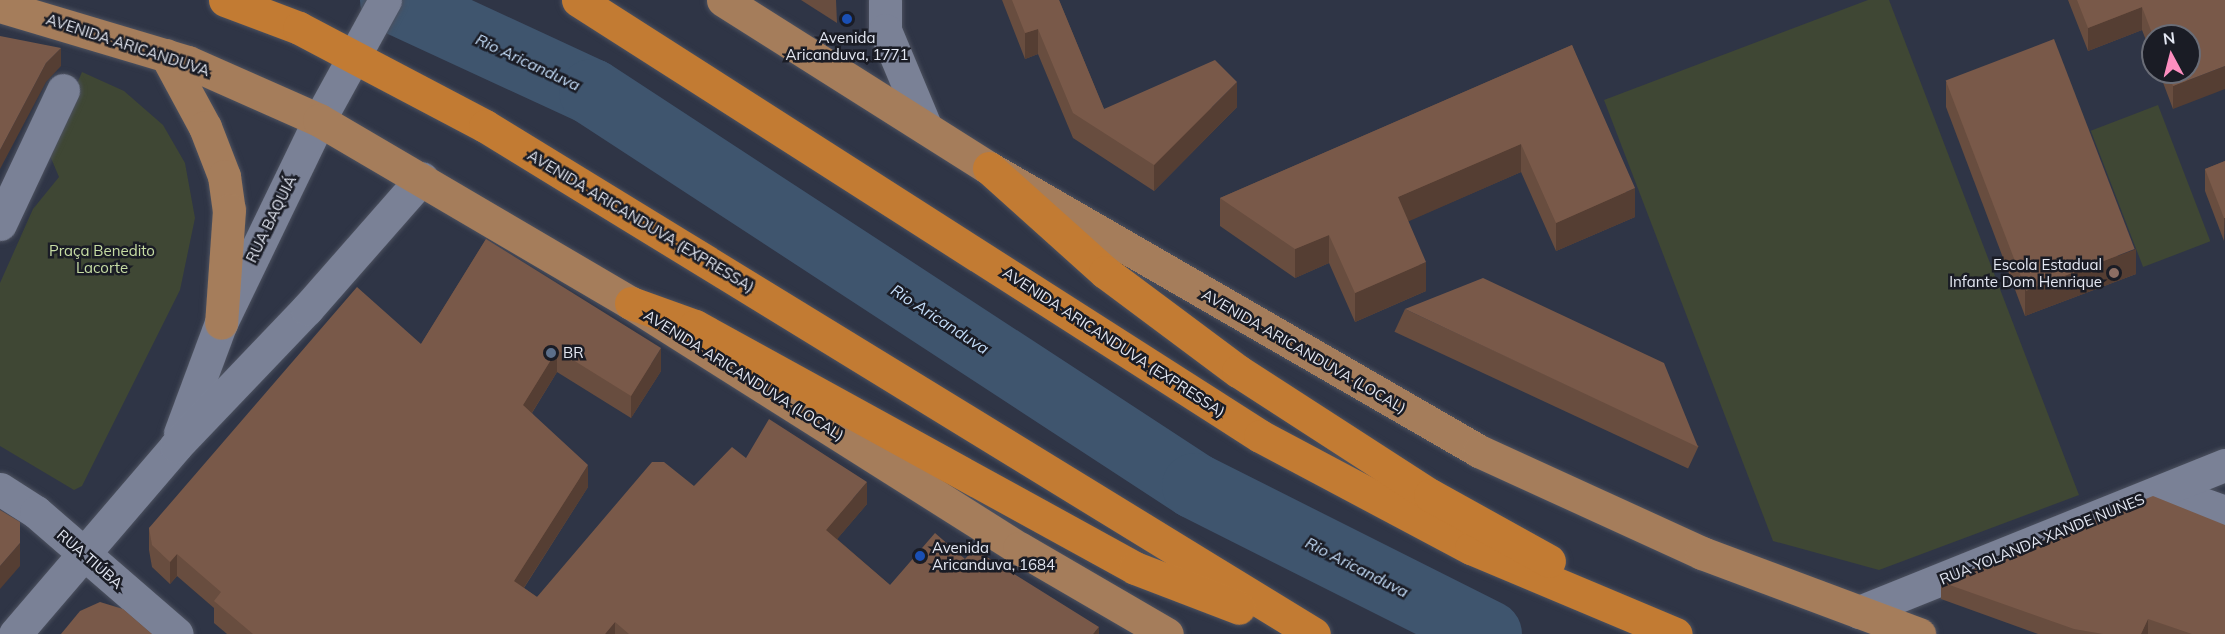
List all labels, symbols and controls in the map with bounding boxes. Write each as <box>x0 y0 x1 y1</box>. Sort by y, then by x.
street label: AVENIDA ARICANDUVA <box>44 10 212 80</box>
marker: Avenida Aricanduva, 1771 <box>840 12 854 26</box>
north arrow <box>2141 24 2201 84</box>
text: N <box>2162 27 2176 49</box>
place label: Avenida Aricanduva, 1771 <box>786 28 908 63</box>
water label: Rio Aricanduva <box>473 29 583 95</box>
street label: AVENIDA ARICANDUVA (EXPRESSA) <box>524 146 758 296</box>
street label: RUA BAQUIÁ <box>242 173 300 265</box>
park label: Praça Benedito Lacorte <box>49 241 155 276</box>
place label: Escola Estadual Infante Dom Henrique <box>1949 255 2102 290</box>
street label: AVENIDA ARICANDUVA (EXPRESSA) <box>1000 263 1228 421</box>
marker: Escola Estadual Infante Dom Henrique <box>2107 266 2121 280</box>
water label: Rio Aricanduva <box>887 280 993 358</box>
street label: AVENIDA ARICANDUVA (LOCAL) <box>1199 285 1409 417</box>
street label: AVENIDA ARICANDUVA (LOCAL) <box>641 306 847 444</box>
place label: BR <box>563 344 584 362</box>
marker: BR <box>544 346 558 360</box>
street label: RUA YOLANDA XANDE NUNES <box>1937 490 2147 588</box>
street label: RUA TIÚBA <box>53 526 127 592</box>
water label: Rio Aricanduva <box>1302 533 1412 601</box>
place label: Avenida Aricanduva, 1684 <box>932 538 1055 573</box>
marker: Avenida Aricanduva, 1684 <box>913 549 927 563</box>

